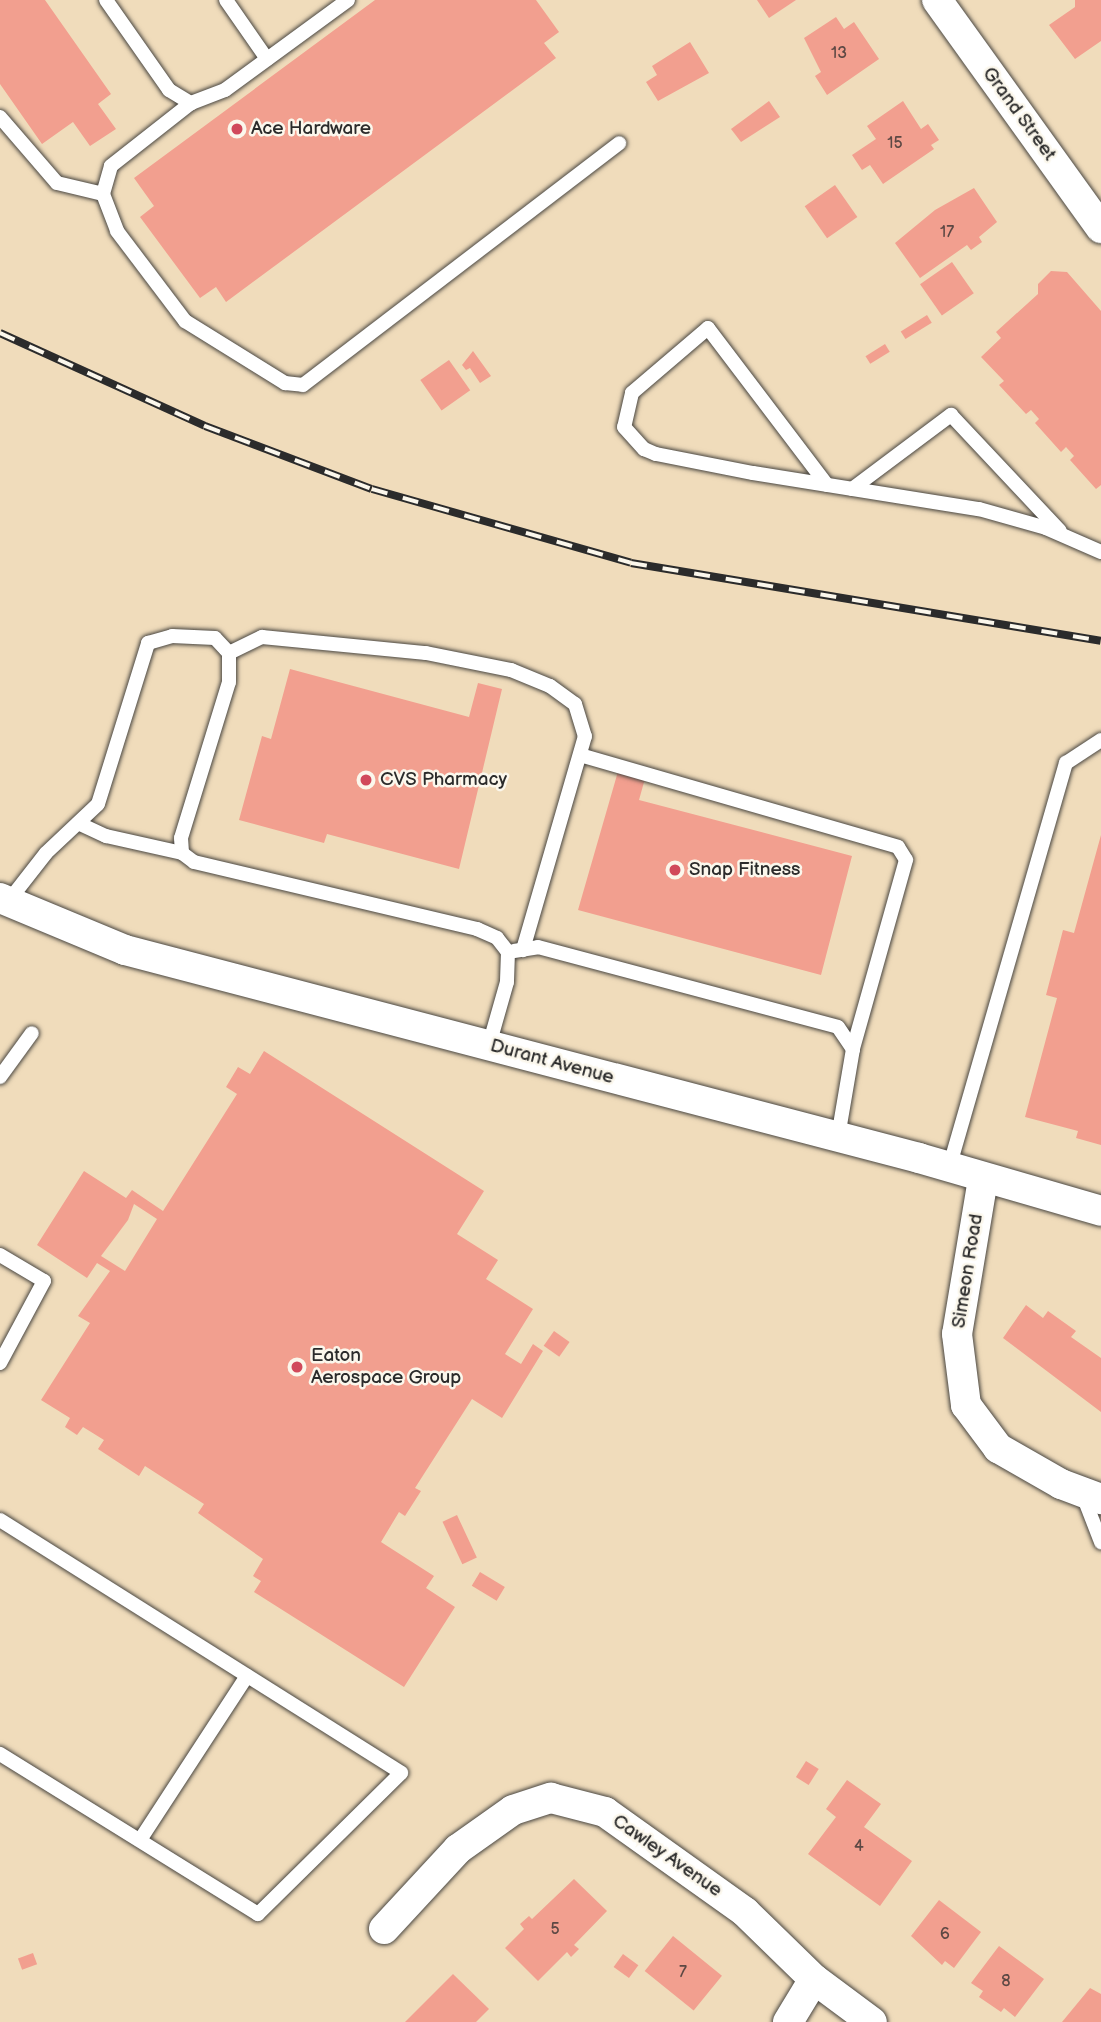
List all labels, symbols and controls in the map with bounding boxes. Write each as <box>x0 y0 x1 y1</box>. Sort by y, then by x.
house number: 13 <box>831 44 847 64</box>
street label: Grand Street <box>977 63 1061 165</box>
place label: Ace Hardware <box>251 118 371 140</box>
marker: Ace Hardware <box>229 121 245 137</box>
house number: 15 <box>887 134 903 154</box>
house number: 17 <box>940 223 954 243</box>
place label: CVS Pharmacy <box>380 769 507 791</box>
marker: CVS Pharmacy <box>358 772 374 788</box>
place label: Snap Fitness <box>689 859 801 881</box>
marker: Snap Fitness <box>667 862 683 878</box>
street label: Durant Avenue <box>488 1035 616 1089</box>
street label: Simeon Road <box>948 1212 988 1330</box>
place label: Eaton Aerospace Group <box>311 1345 461 1389</box>
marker: Eaton Aerospace Group <box>289 1359 305 1375</box>
street label: Cawley Avenue <box>607 1809 727 1903</box>
house number: 4 <box>854 1837 864 1857</box>
house number: 5 <box>550 1920 560 1940</box>
house number: 6 <box>940 1925 950 1945</box>
house number: 7 <box>679 1963 687 1983</box>
house number: 8 <box>1001 1972 1011 1992</box>

